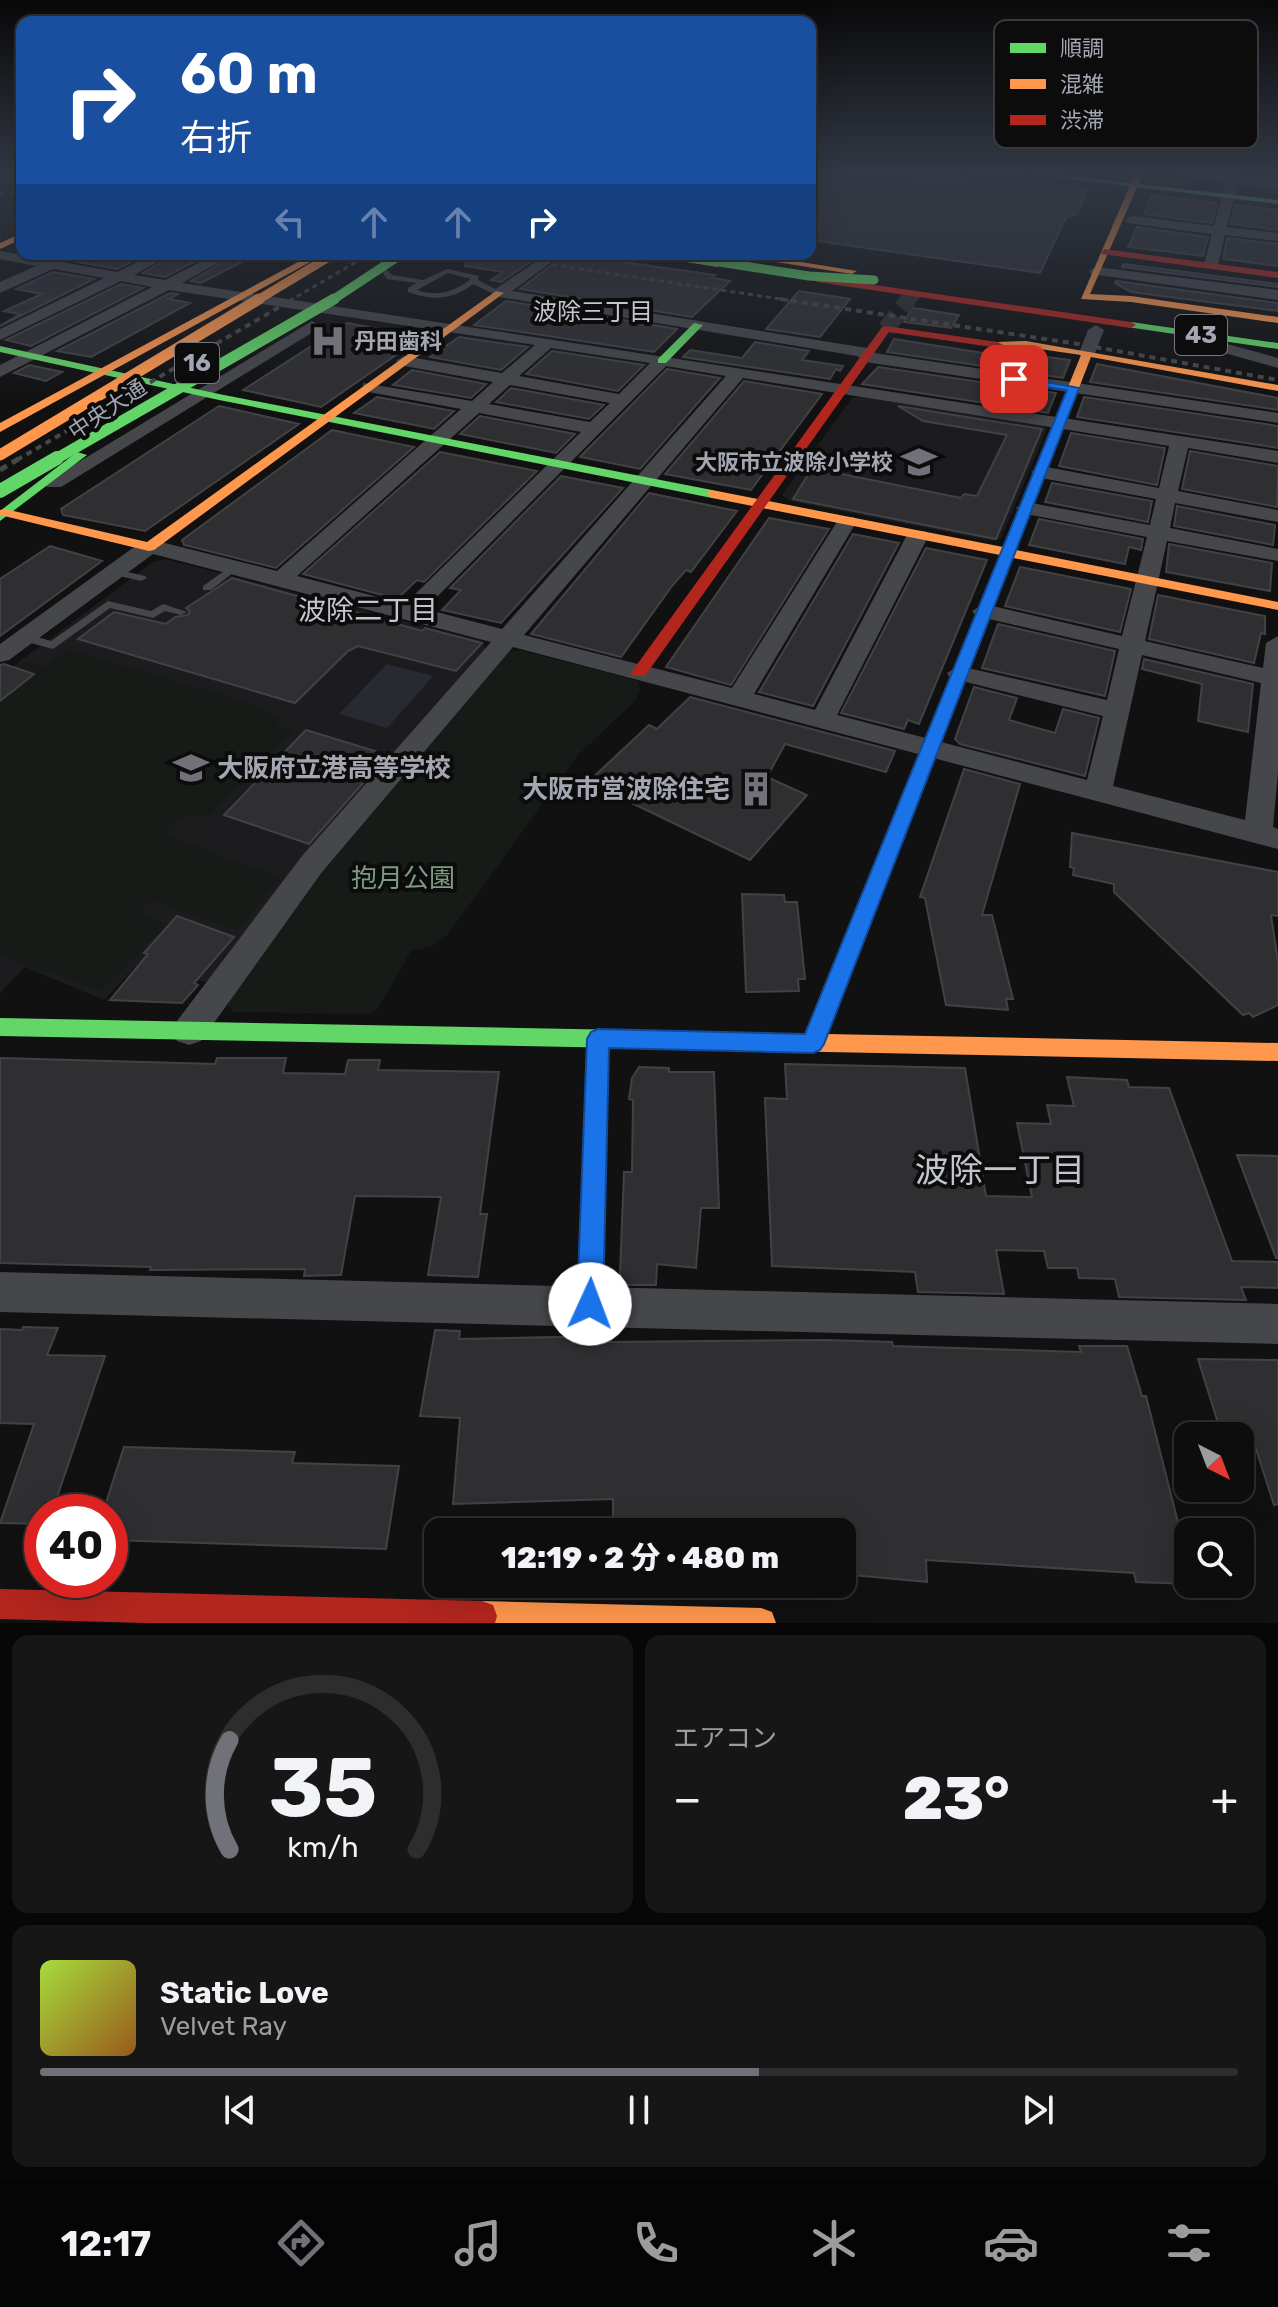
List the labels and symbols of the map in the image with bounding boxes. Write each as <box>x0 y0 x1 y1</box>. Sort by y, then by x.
legend <box>994 20 1258 148</box>
text: 順調 <box>1060 35 1104 62</box>
text: 混雑 <box>1060 71 1104 98</box>
text: 渋滞 <box>1060 107 1104 134</box>
district label: 波除三丁目 <box>533 298 653 326</box>
road number: 43 <box>1175 315 1227 355</box>
hospital icon: 丹田歯科 <box>309 322 347 360</box>
place label: 丹田歯科 <box>354 328 442 355</box>
road number: 16 <box>175 343 219 383</box>
pin <box>980 345 1048 413</box>
street label: 中央大通 <box>63 374 151 445</box>
school or university icon: 大阪市立波除小学校 <box>900 443 938 481</box>
place label: 大阪市立波除小学校 <box>695 449 893 476</box>
district label: 波除二丁目 <box>298 594 438 627</box>
school or university icon: 大阪府立港高等学校 <box>172 749 210 787</box>
place label: 大阪府立港高等学校 <box>217 753 451 784</box>
building icon: 大阪市営波除住宅 <box>737 770 775 808</box>
place label: 大阪市営波除住宅 <box>522 774 730 805</box>
park label: 抱月公園 <box>351 863 455 894</box>
district label: 波除一丁目 <box>915 1150 1085 1191</box>
position arrow <box>548 1262 632 1346</box>
north arrow <box>1174 1422 1254 1502</box>
speed limit sign: 40 <box>24 1494 128 1598</box>

